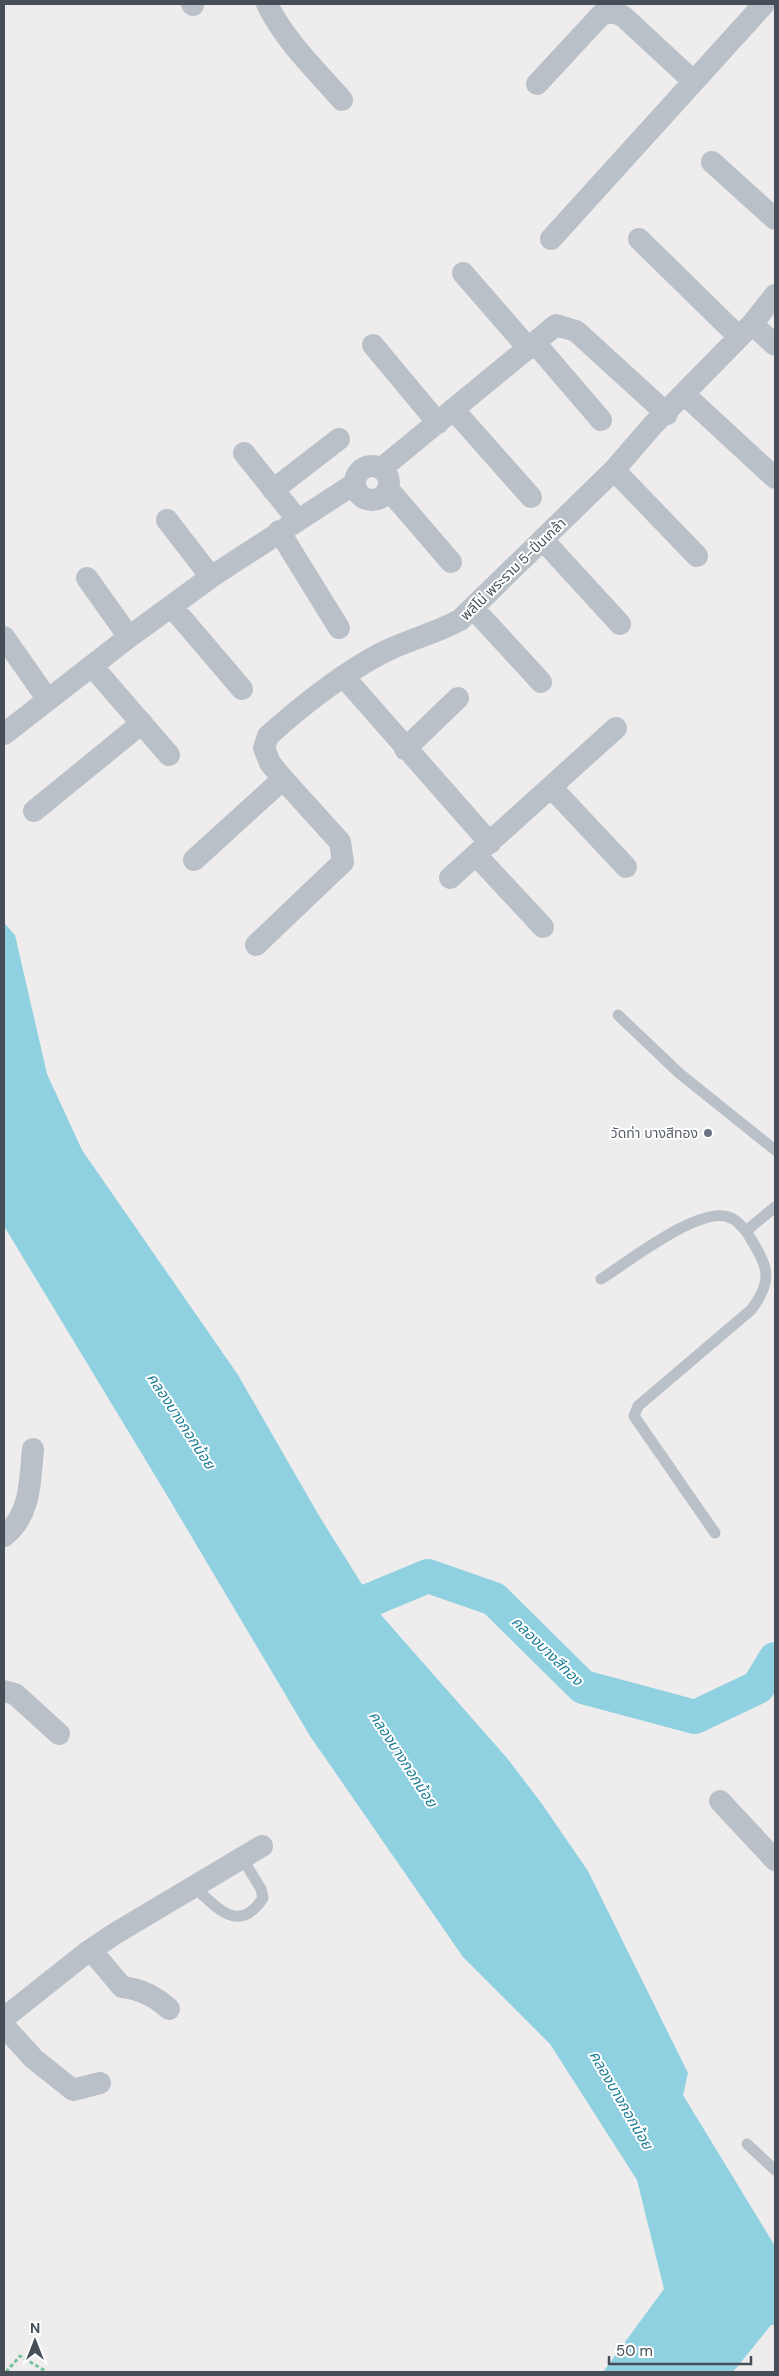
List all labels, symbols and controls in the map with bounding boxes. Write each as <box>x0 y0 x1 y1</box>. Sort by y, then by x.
street label: พลีโน่ พระราม 5-ปิ่นเกล้า <box>456 514 570 624</box>
place label: วัดท่า บางสีทอง <box>611 1124 698 1142</box>
marker: วัดท่า บางสีทอง <box>702 1127 714 1139</box>
water label: คลองบางกอกน้อย <box>142 1369 220 1474</box>
water label: คลองบางสีทอง <box>507 1612 588 1691</box>
water label: คลองบางกอกน้อย <box>364 1707 442 1812</box>
water label: คลองบางกอกน้อย <box>585 2047 658 2154</box>
north arrow <box>10 2316 60 2366</box>
text: N <box>30 2319 40 2337</box>
scale bar <box>609 2334 752 2366</box>
text: 50 m <box>616 2341 653 2361</box>

